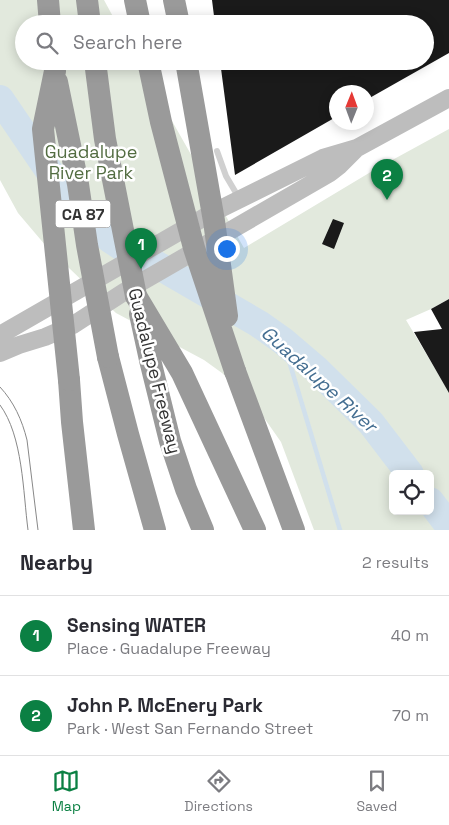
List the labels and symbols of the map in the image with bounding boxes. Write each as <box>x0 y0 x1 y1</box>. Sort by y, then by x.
north arrow <box>329 85 374 130</box>
park label: Guadalupe River Park <box>45 140 137 184</box>
pin: 2 <box>371 159 403 200</box>
road number: CA 87 <box>56 200 110 228</box>
pin: 1 <box>125 228 157 269</box>
your location <box>214 236 240 262</box>
street label: Guadalupe Freeway <box>123 286 187 456</box>
water label: Guadalupe River <box>256 320 384 439</box>

